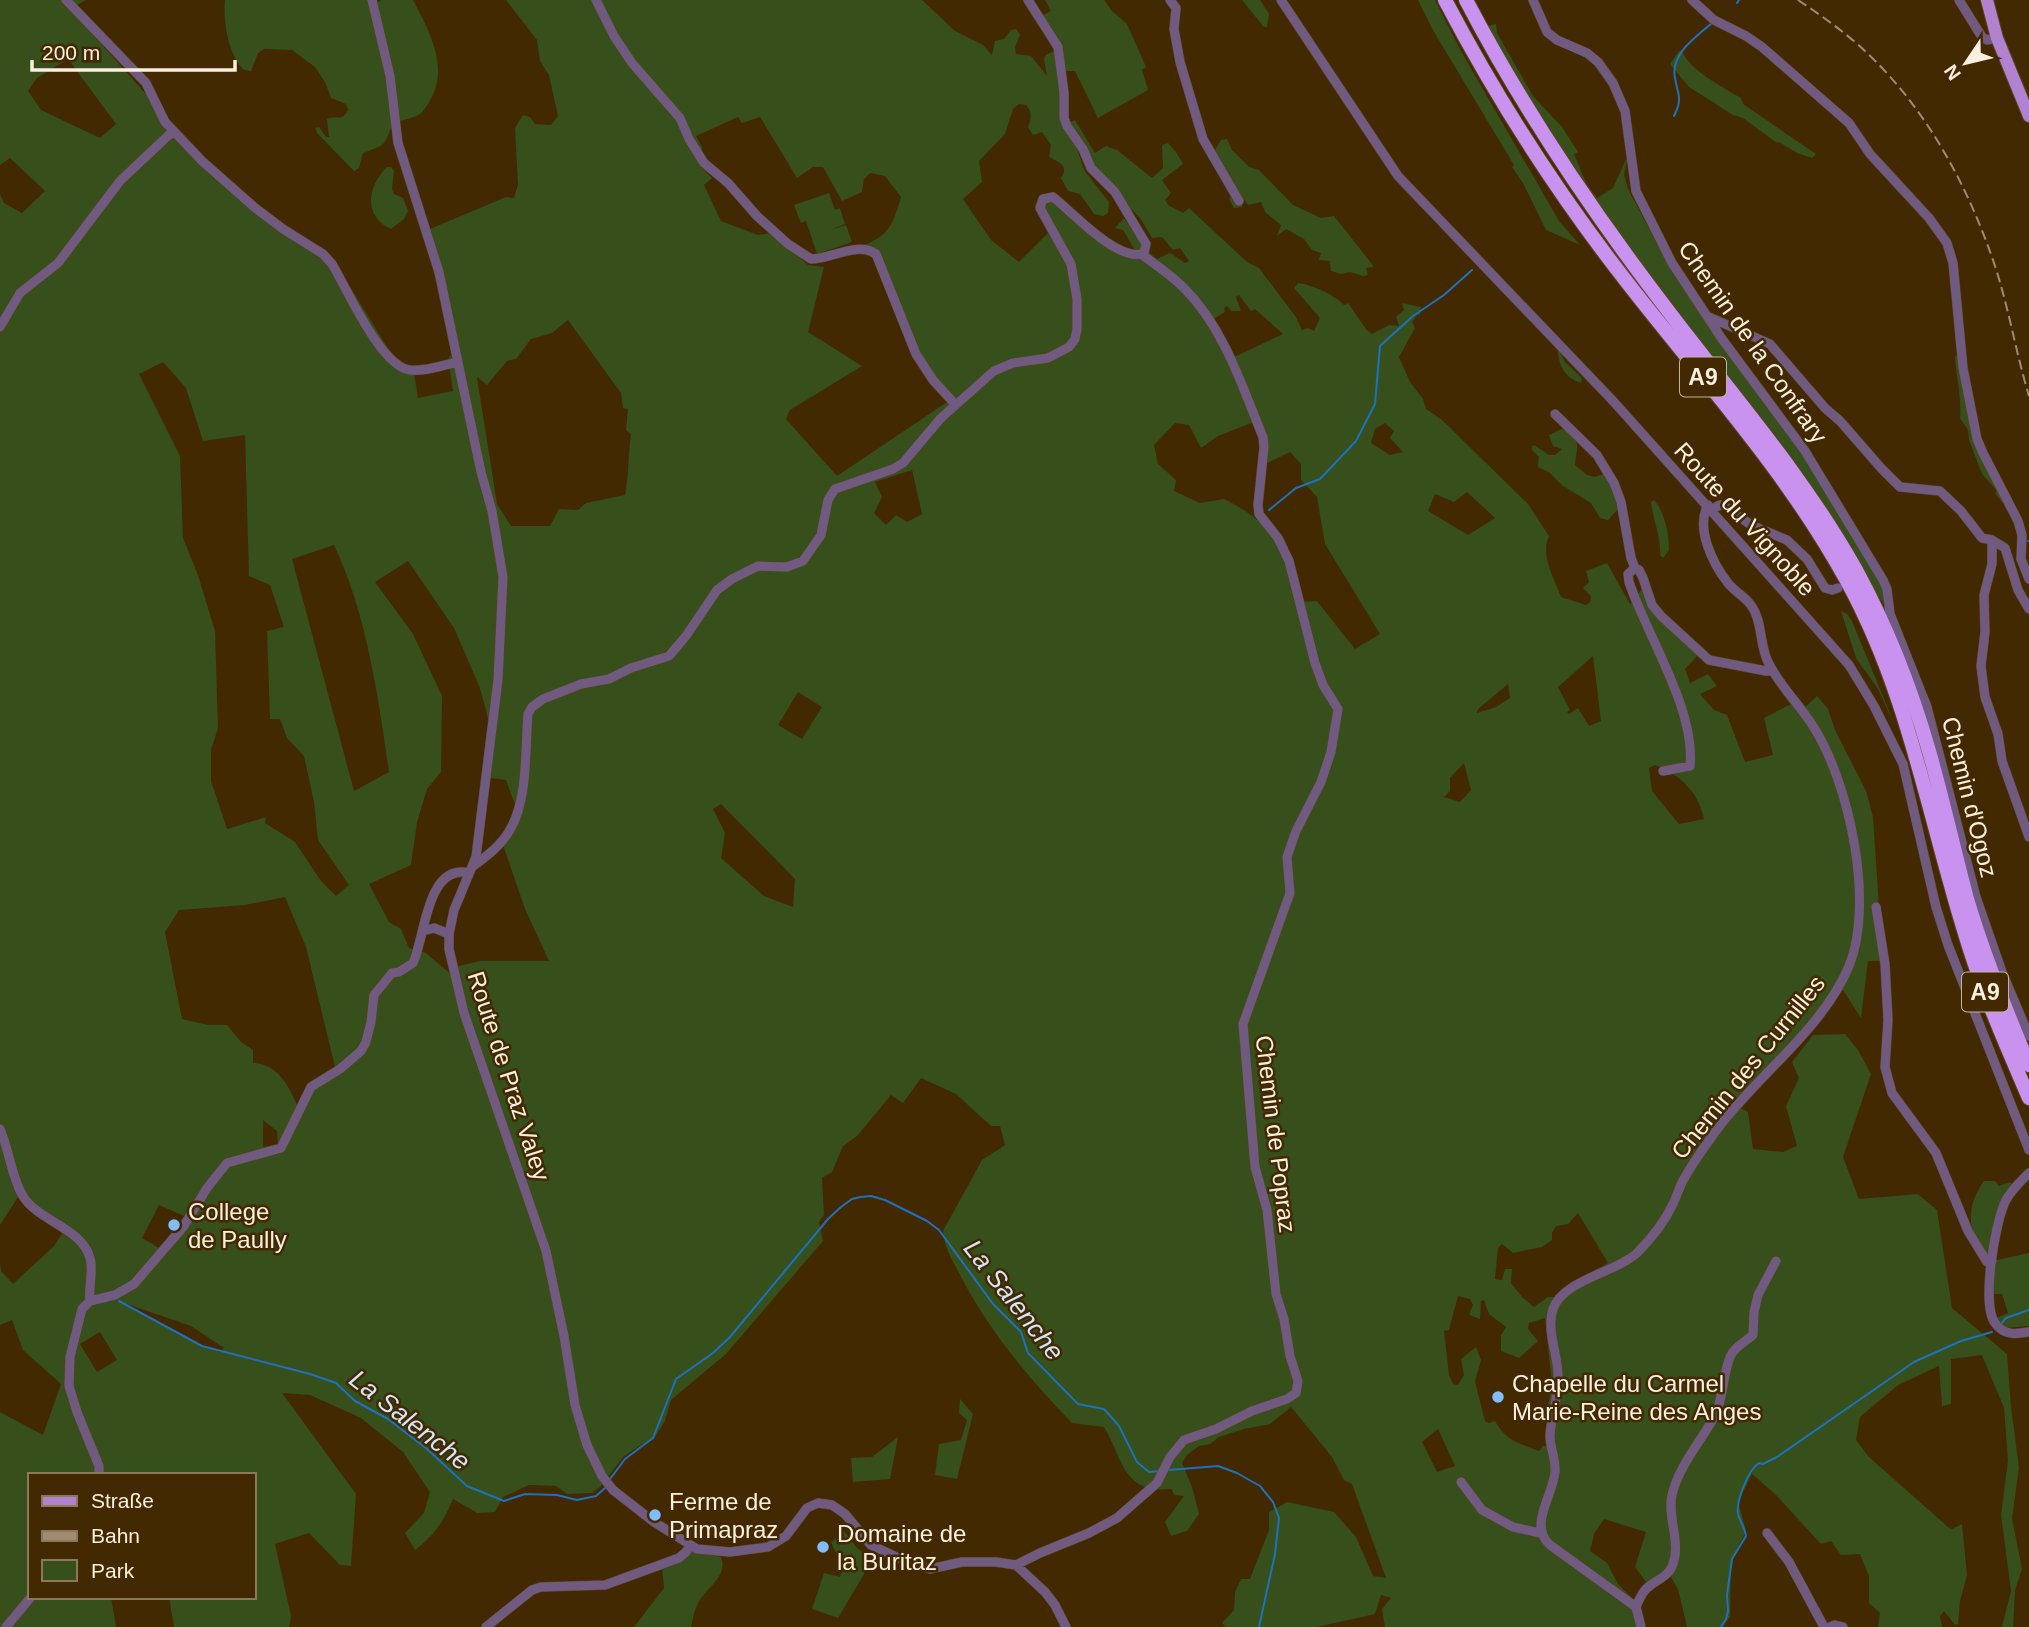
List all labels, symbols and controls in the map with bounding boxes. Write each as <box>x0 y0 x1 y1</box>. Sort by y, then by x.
scale bar <box>32 28 234 72</box>
north arrow <box>1931 28 2001 98</box>
text: 200 m <box>42 41 100 64</box>
text: N <box>1940 61 1965 84</box>
street label: Chemin de la Confrary <box>1673 236 1833 448</box>
road number: A9 <box>1680 358 1726 396</box>
street label: Route du Vignoble <box>1669 437 1821 601</box>
street label: Chemin d'Ogoz <box>1937 714 2003 880</box>
street label: Route de Praz Valey <box>462 968 556 1184</box>
street label: Chemin des Curnilles <box>1666 970 1830 1164</box>
road number: A9 <box>1962 973 2008 1012</box>
street label: Chemin de Popraz <box>1250 1034 1302 1234</box>
place label: College de Paully <box>188 1198 287 1253</box>
marker: College de Paully <box>166 1217 182 1233</box>
water label: La Salenche <box>958 1234 1070 1366</box>
water label: La Salenche <box>344 1364 476 1476</box>
place label: Chapelle du Carmel Marie-Reine des Anges <box>1512 1370 1761 1425</box>
marker: Chapelle du Carmel Marie-Reine des Anges <box>1490 1389 1506 1405</box>
legend <box>28 1473 256 1599</box>
place label: Ferme de Primapraz <box>669 1488 778 1543</box>
text: Straße <box>91 1489 154 1512</box>
marker: Ferme de Primapraz <box>647 1507 663 1523</box>
place label: Domaine de la Buritaz <box>837 1520 966 1575</box>
text: Bahn <box>91 1524 140 1547</box>
marker: Domaine de la Buritaz <box>815 1539 831 1555</box>
text: Park <box>91 1559 135 1582</box>

